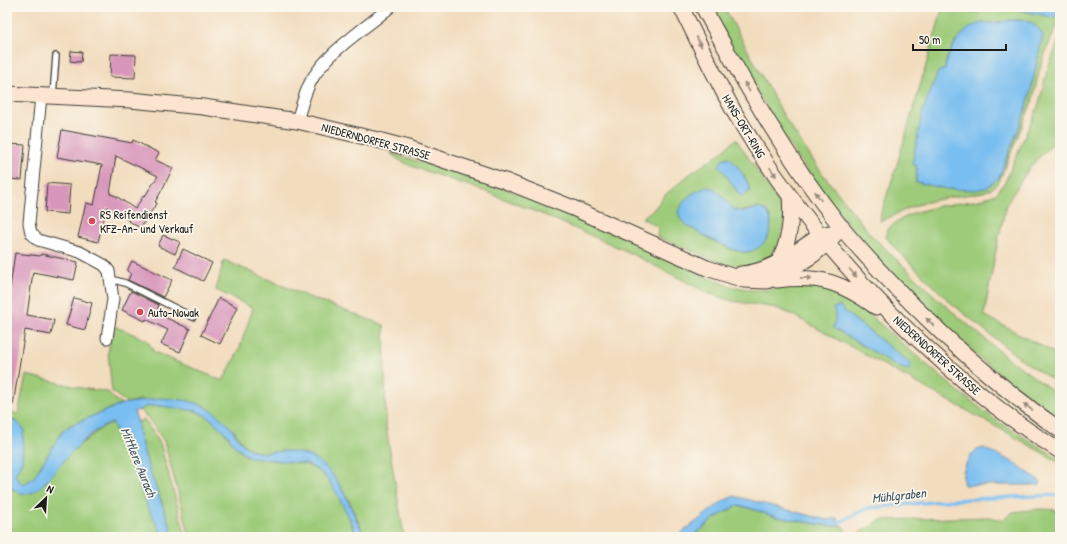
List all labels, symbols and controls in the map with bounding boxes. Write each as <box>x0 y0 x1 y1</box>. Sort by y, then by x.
scale bar <box>913 26 1006 52</box>
text: 50 m <box>919 31 940 48</box>
one-way arrow <box>695 36 702 47</box>
one-way arrow <box>744 81 751 93</box>
street label: HANS-ORT-RING <box>718 91 770 161</box>
street label: NIEDERNDORFER STRASSE <box>320 118 433 164</box>
one-way arrow <box>769 167 777 177</box>
one-way arrow <box>814 191 822 201</box>
place label: RS Reifendienst KFZ-An- und Verkauf <box>100 206 194 237</box>
marker: RS Reifendienst KFZ-An- und Verkauf <box>87 216 97 226</box>
one-way arrow <box>848 268 857 278</box>
one-way arrow <box>800 275 813 281</box>
place label: Auto-Nowak <box>148 304 199 321</box>
marker: Auto-Nowak <box>135 307 145 317</box>
street label: NIEDERNDORFER STRASSE <box>890 311 985 399</box>
one-way arrow <box>926 317 935 327</box>
one-way arrow <box>1023 403 1034 412</box>
water label: Mittlere Aurach <box>117 425 162 501</box>
north arrow <box>26 478 66 518</box>
text: N <box>45 481 56 497</box>
water label: Mühlgraben <box>871 483 928 508</box>

